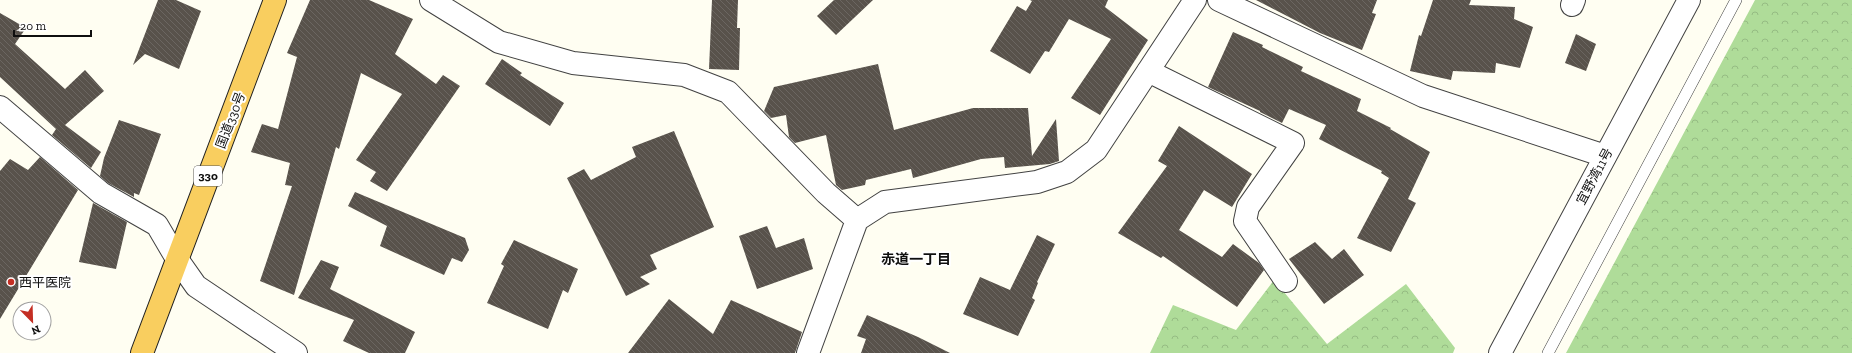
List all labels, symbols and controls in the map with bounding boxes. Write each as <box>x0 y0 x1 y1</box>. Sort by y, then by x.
scale bar <box>14 12 91 38</box>
text: 20 m <box>20 19 47 33</box>
street label: 国道330号 <box>213 90 248 151</box>
street label: 宜野湾11号 <box>1573 145 1616 207</box>
road number: 330 <box>194 166 222 186</box>
district label: 赤道一丁目 <box>881 251 951 268</box>
place label: 西平医院 <box>19 275 71 290</box>
marker: 西平医院 <box>6 277 16 287</box>
north arrow <box>12 301 52 341</box>
text: N <box>29 322 42 338</box>

